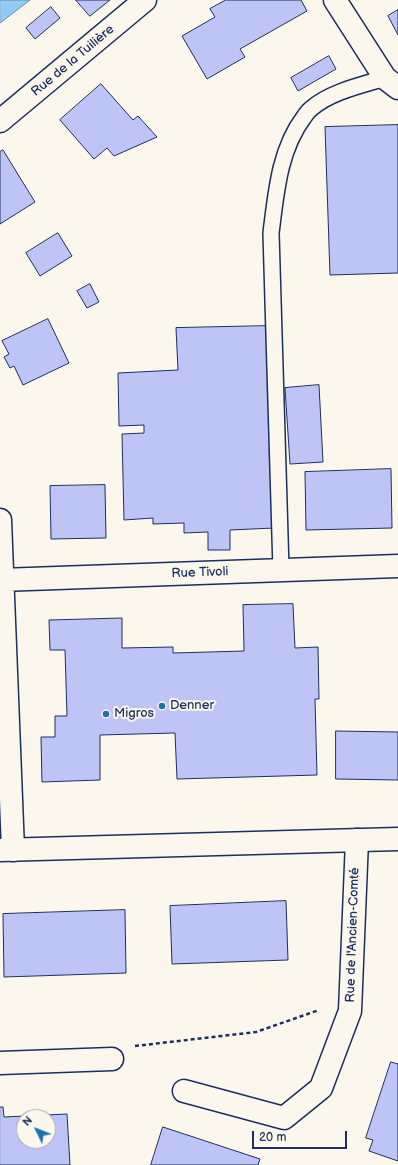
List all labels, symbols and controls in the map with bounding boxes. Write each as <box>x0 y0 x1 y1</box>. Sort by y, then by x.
street label: Rue de la Tuilière <box>29 22 117 100</box>
street label: Rue Tivoli <box>171 564 229 582</box>
place label: Denner <box>170 698 214 714</box>
marker: Denner <box>157 701 167 711</box>
place label: Migros <box>114 706 154 722</box>
marker: Migros <box>101 709 111 719</box>
street label: Rue de l'Ancien-Comté <box>343 867 363 1003</box>
north arrow <box>16 1109 56 1149</box>
text: N <box>20 1114 35 1129</box>
scale bar <box>254 1123 349 1149</box>
text: 20 m <box>259 1130 286 1145</box>

